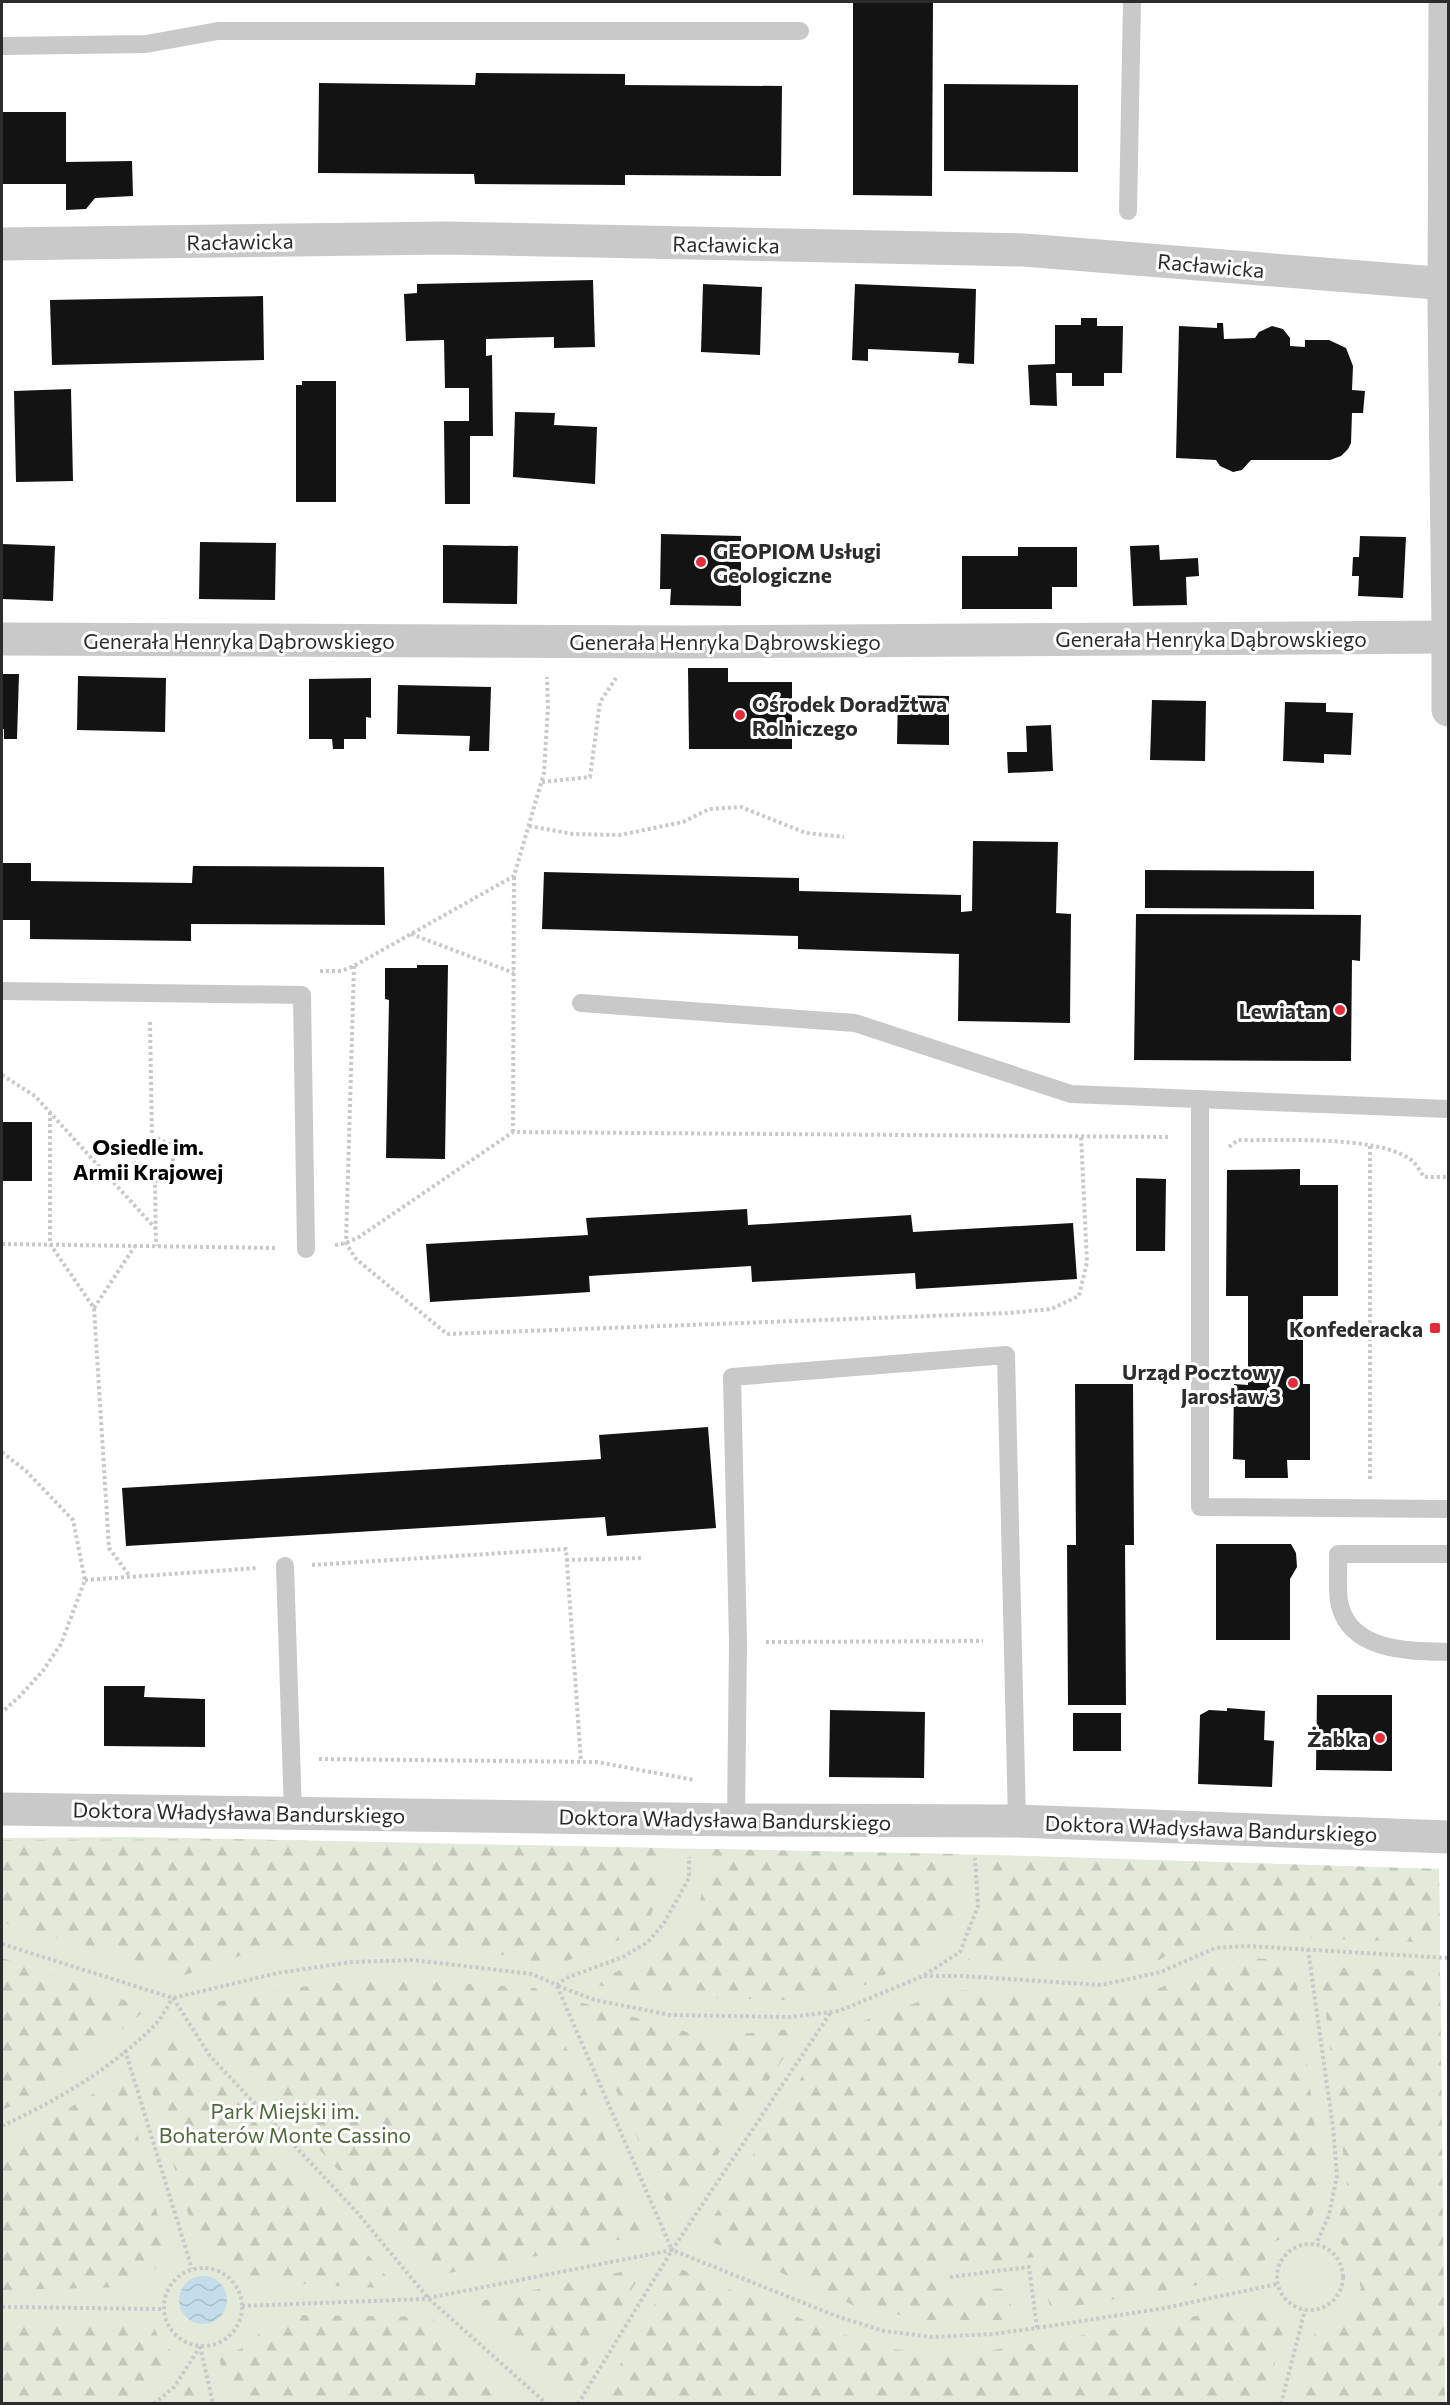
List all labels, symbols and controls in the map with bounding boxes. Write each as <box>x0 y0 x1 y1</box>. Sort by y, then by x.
street label: Racławicka <box>186 228 294 254</box>
street label: Racławicka <box>672 231 780 257</box>
street label: Racławicka <box>1156 248 1266 282</box>
place label: GEOPIOM Usługi Geologiczne <box>713 538 881 587</box>
marker: GEOPIOM Usługi Geologiczne <box>694 555 708 569</box>
street label: Generała Henryka Dąbrowskiego <box>1055 626 1367 651</box>
street label: Generała Henryka Dąbrowskiego <box>83 628 395 653</box>
street label: Generała Henryka Dąbrowskiego <box>569 629 881 654</box>
place label: Ośrodek Doradztwa Rolniczego <box>752 691 947 740</box>
marker: Ośrodek Doradztwa Rolniczego <box>733 708 747 722</box>
place label: Lewiatan <box>1239 998 1328 1023</box>
marker: Lewiatan <box>1333 1003 1347 1017</box>
district label: Osiedle im. Armii Krajowej <box>73 1133 223 1185</box>
place label: Konfederacka <box>1289 1316 1423 1341</box>
marker: Konfederacka <box>1428 1321 1442 1335</box>
place label: Urząd Pocztowy Jarosław 3 <box>1122 1359 1281 1408</box>
marker: Urząd Pocztowy Jarosław 3 <box>1286 1376 1300 1390</box>
place label: Żabka <box>1307 1726 1368 1751</box>
marker: Żabka <box>1373 1731 1387 1745</box>
street label: Doktora Władysława Bandurskiego <box>72 1797 406 1827</box>
street label: Doktora Władysława Bandurskiego <box>558 1804 892 1834</box>
street label: Doktora Władysława Bandurskiego <box>1044 1810 1378 1846</box>
park label: Park Miejski im. Bohaterów Monte Cassino <box>159 2098 411 2147</box>

